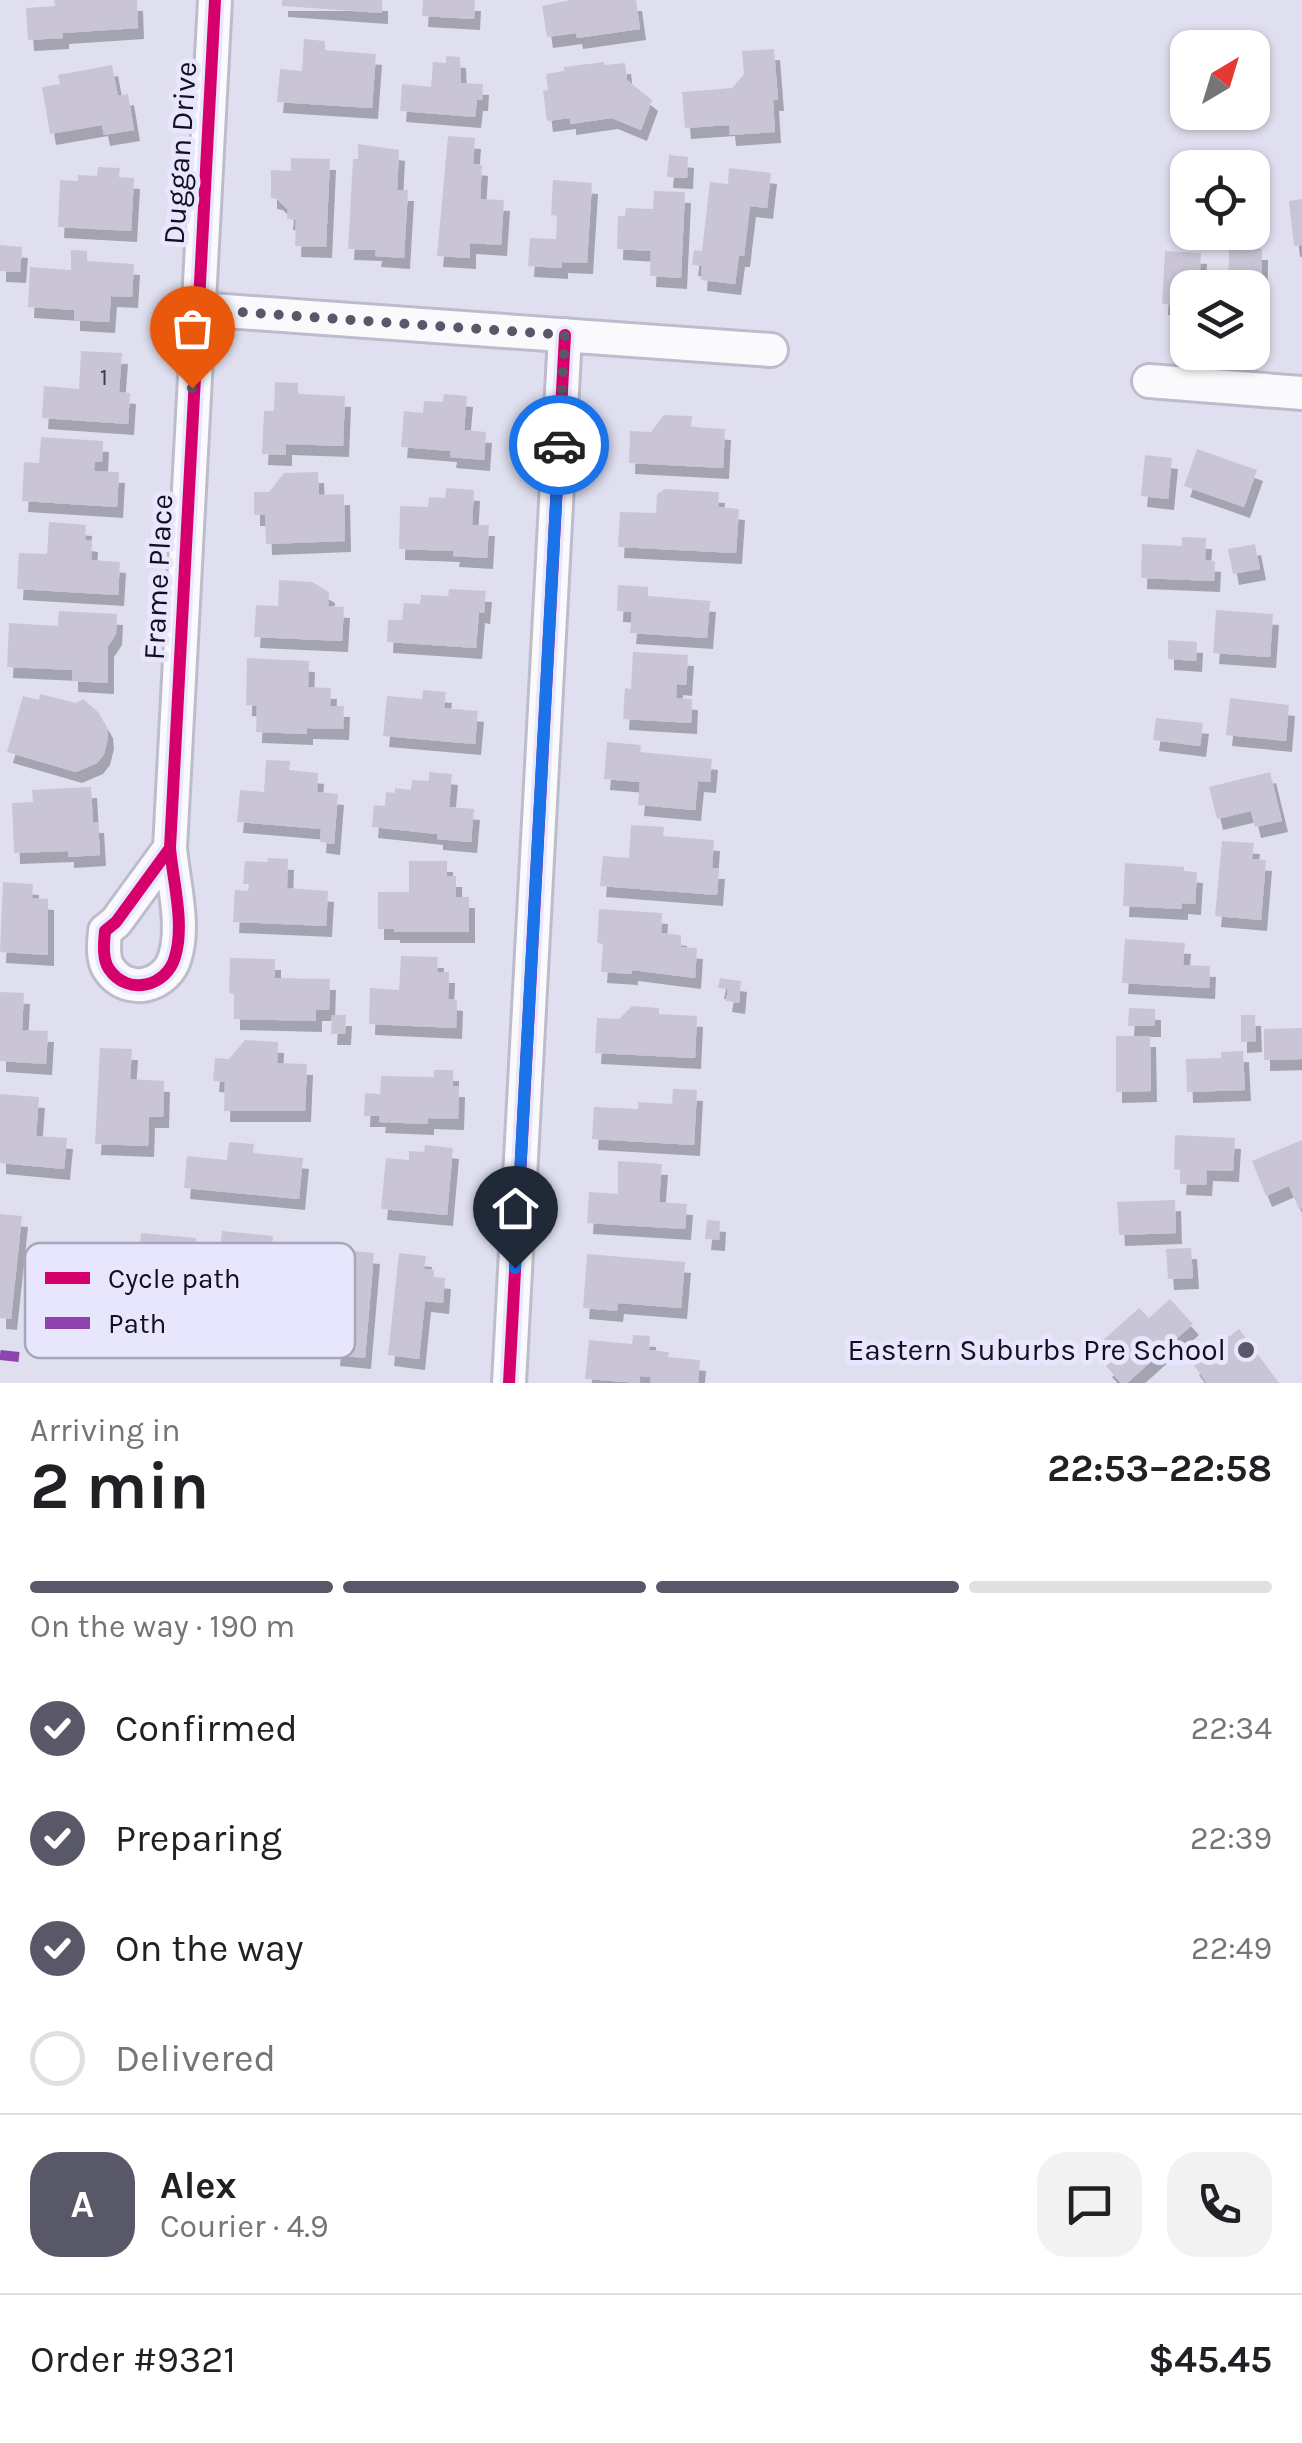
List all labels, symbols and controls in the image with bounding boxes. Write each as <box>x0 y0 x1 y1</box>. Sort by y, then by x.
north arrow <box>1170 30 1270 130</box>
map controls <box>1170 30 1270 370</box>
street label: Duggan Drive <box>156 60 204 246</box>
button: locate <box>1170 150 1270 250</box>
button: layers <box>1170 270 1270 370</box>
pin <box>150 286 235 389</box>
icon: bag <box>165 301 220 356</box>
house number: 1 <box>100 362 108 391</box>
courier <box>509 395 609 495</box>
icon: car <box>532 418 587 473</box>
street label: Frame Place <box>136 493 180 661</box>
pin <box>473 1166 558 1269</box>
icon: home <box>488 1181 543 1236</box>
legend <box>25 1243 355 1358</box>
text: Cycle path <box>108 1262 241 1295</box>
text: Path <box>108 1307 166 1340</box>
place label: Eastern Suburbs Pre School <box>847 1332 1226 1368</box>
marker: Eastern Suburbs Pre School <box>1235 1339 1257 1361</box>
text: Arriving in <box>30 1412 181 1449</box>
text: 22:53–22:58 <box>1047 1446 1272 1491</box>
text: 2 min <box>30 1448 209 1524</box>
text: On the way · 190 m <box>30 1608 295 1645</box>
icon: check <box>30 1701 85 1756</box>
text: Confirmed <box>115 1706 298 1751</box>
text: 22:34 <box>1191 1710 1272 1747</box>
icon: check <box>30 1811 85 1866</box>
text: Preparing <box>115 1816 282 1861</box>
text: 22:39 <box>1190 1820 1272 1857</box>
icon: check <box>30 1921 85 1976</box>
text: On the way <box>115 1926 303 1971</box>
text: 22:49 <box>1191 1930 1272 1967</box>
text: Delivered <box>115 2036 276 2081</box>
button: chat <box>1037 2152 1142 2257</box>
button: phone <box>1167 2152 1272 2257</box>
text: Alex <box>160 2163 237 2208</box>
text: A <box>71 2182 94 2227</box>
text: Courier · 4.9 <box>160 2208 329 2245</box>
text: Order #9321 <box>30 2337 236 2382</box>
text: $45.45 <box>1148 2337 1272 2382</box>

